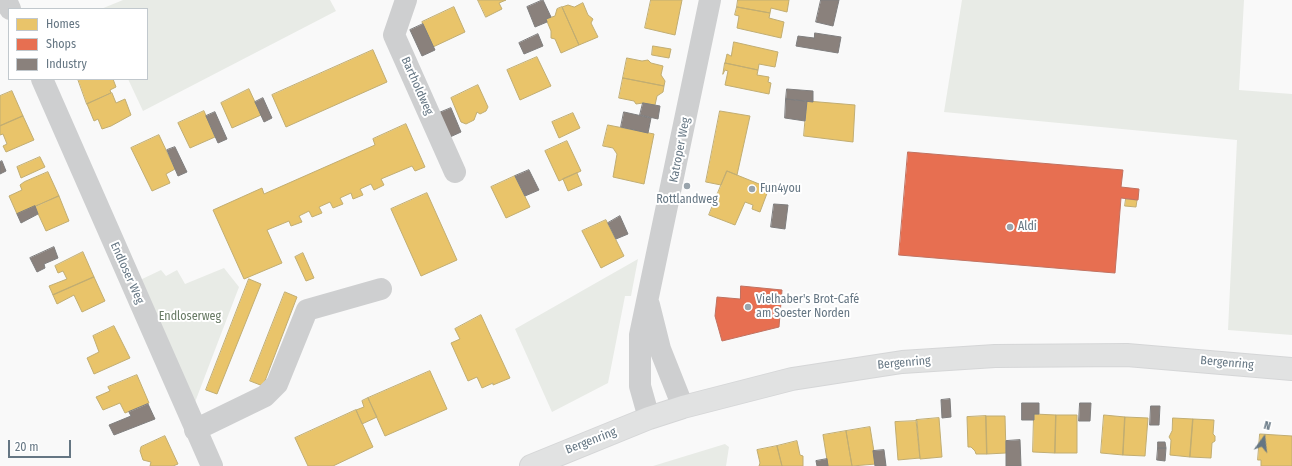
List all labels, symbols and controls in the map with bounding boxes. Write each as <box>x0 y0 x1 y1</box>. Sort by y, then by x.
legend <box>8 8 148 80</box>
text: Homes <box>46 17 80 31</box>
text: Shops <box>46 37 76 51</box>
street label: Bartholdweg <box>398 55 436 117</box>
text: Industry <box>46 57 87 71</box>
street label: Katroper Weg <box>667 116 693 184</box>
marker: Rottlandweg <box>682 181 692 191</box>
place label: Fun4you <box>760 182 801 196</box>
marker: Fun4you <box>747 184 757 194</box>
place label: Rottlandweg <box>656 193 718 207</box>
place label: Aldi <box>1018 220 1037 234</box>
marker: Aldi <box>1005 222 1015 232</box>
street label: Endloser Weg <box>107 240 147 306</box>
place label: Vielhaber's Brot-Café am Soester Norden <box>756 293 859 321</box>
marker: Vielhaber's Brot-Café am Soester Norden <box>743 302 753 312</box>
park label: Endloserweg <box>159 310 221 324</box>
street label: Bergenring <box>877 354 931 372</box>
street label: Bergenring <box>1200 354 1254 372</box>
north arrow <box>1244 418 1284 458</box>
text: N <box>1262 419 1272 433</box>
street label: Bergenring <box>563 425 619 457</box>
scale bar <box>10 432 73 458</box>
text: 20 m <box>15 440 39 454</box>

